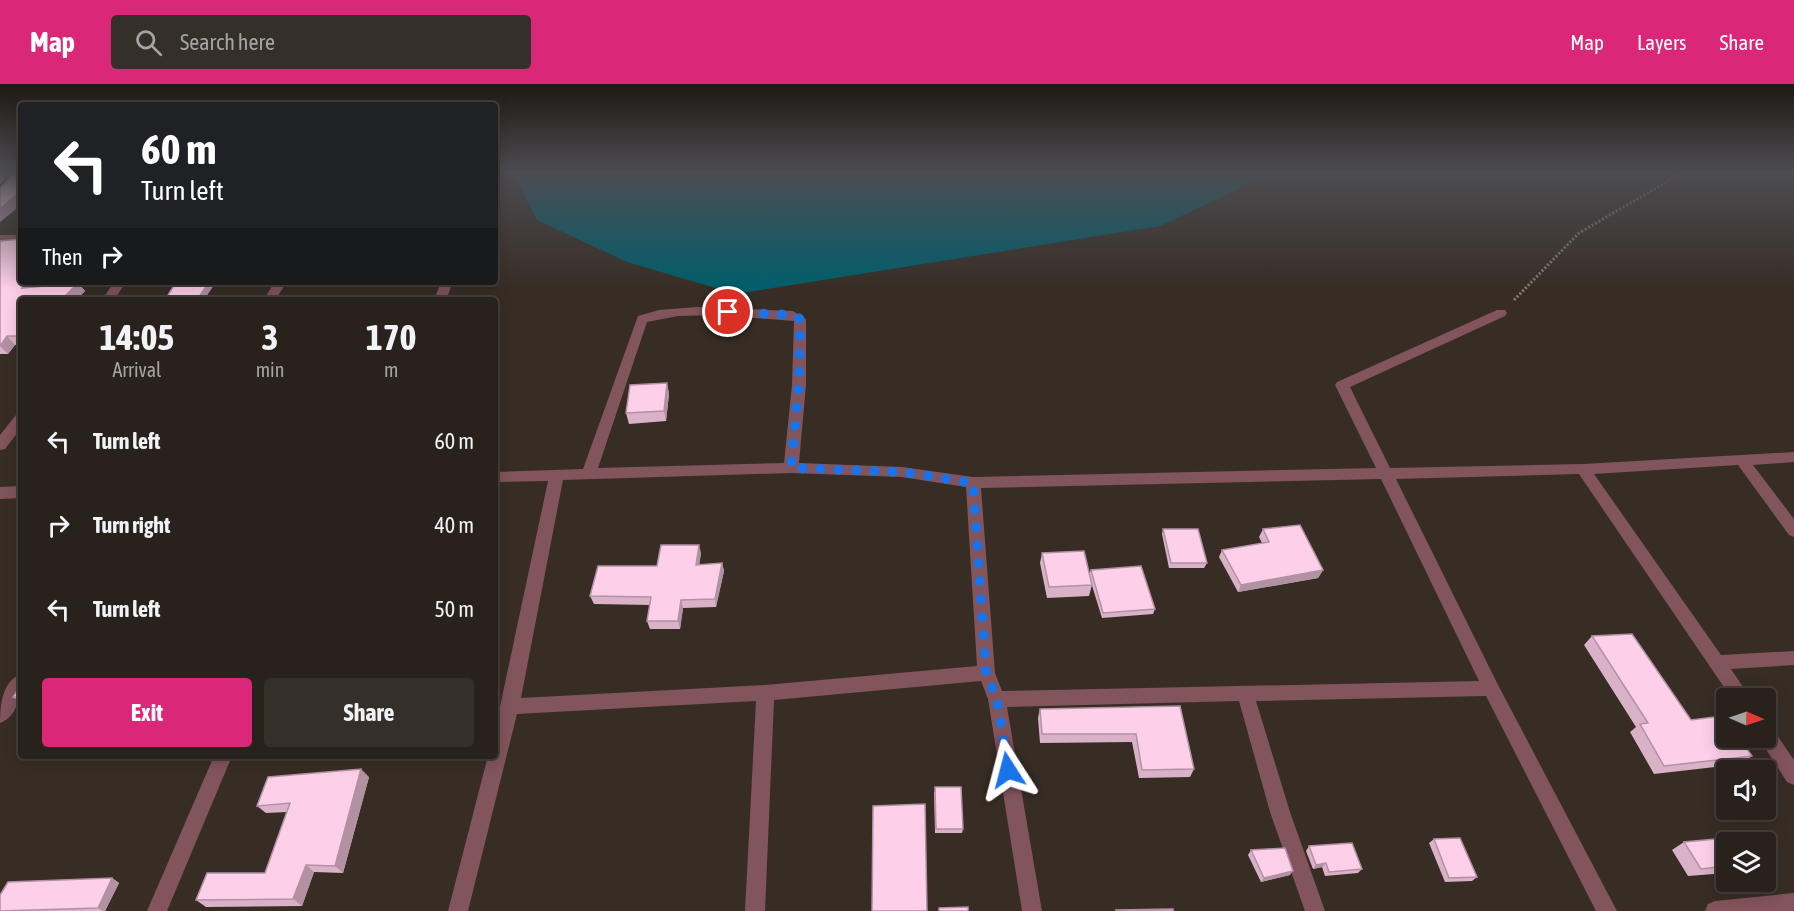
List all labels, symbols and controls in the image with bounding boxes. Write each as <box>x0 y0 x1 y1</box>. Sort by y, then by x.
search box <box>111 15 531 69</box>
text: Map <box>30 26 75 58</box>
icon: search <box>132 26 165 59</box>
text: Search here <box>180 29 275 55</box>
text: Map <box>1570 30 1604 54</box>
text: Layers <box>1637 30 1687 54</box>
text: Share <box>1720 30 1764 54</box>
text: 60 m <box>141 125 216 173</box>
icon: left <box>42 126 120 204</box>
text: Turn left <box>141 175 224 206</box>
icon: right <box>95 240 128 273</box>
text: Then <box>42 244 83 270</box>
pin <box>702 286 753 337</box>
icon: arrive <box>711 295 744 328</box>
text: 14:05 <box>99 316 174 358</box>
text: 3 <box>262 316 278 358</box>
text: 170 <box>366 316 417 358</box>
text: Arrival <box>112 358 161 381</box>
text: min <box>256 358 284 381</box>
text: m <box>384 358 398 381</box>
icon: left <box>42 425 75 458</box>
text: Turn left <box>93 428 160 454</box>
text: 60 m <box>434 428 474 454</box>
icon: right <box>42 509 75 542</box>
text: Turn right <box>93 512 170 538</box>
text: 40 m <box>434 512 474 538</box>
icon: left <box>42 593 75 626</box>
text: Turn left <box>93 596 160 622</box>
text: 50 m <box>434 596 474 622</box>
button: Exit <box>42 678 252 747</box>
button: Share <box>264 678 474 747</box>
north arrow <box>1716 688 1776 748</box>
map controls <box>1716 688 1776 892</box>
position arrow <box>976 738 1040 802</box>
button: sound <box>1716 760 1776 820</box>
button: layers <box>1716 832 1776 892</box>

